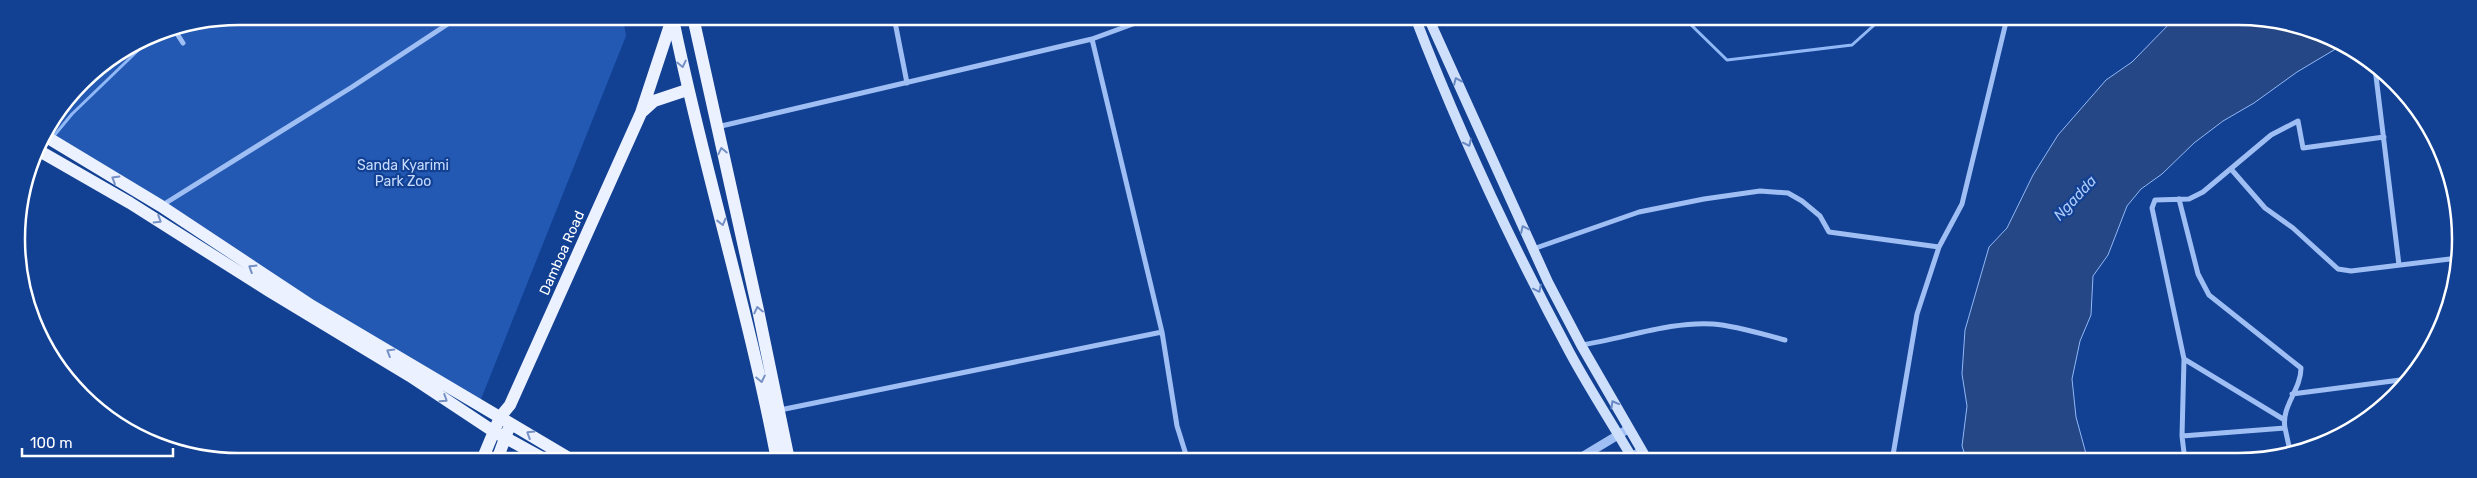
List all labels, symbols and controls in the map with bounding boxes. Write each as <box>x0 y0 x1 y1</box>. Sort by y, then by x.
one-way arrow <box>676 60 687 69</box>
one-way arrow <box>1452 77 1463 86</box>
one-way arrow <box>1461 138 1472 147</box>
one-way arrow <box>717 147 728 156</box>
park label: Sanda Kyarimi Park Zoo <box>357 157 449 190</box>
water label: Ngadda <box>2050 172 2100 224</box>
one-way arrow <box>112 175 121 185</box>
street label: Damboa Road <box>536 208 588 298</box>
one-way arrow <box>152 214 161 224</box>
one-way arrow <box>716 217 726 225</box>
one-way arrow <box>1519 225 1530 234</box>
one-way arrow <box>248 264 257 274</box>
one-way arrow <box>1532 284 1542 293</box>
one-way arrow <box>753 305 764 314</box>
one-way arrow <box>387 349 396 359</box>
one-way arrow <box>755 375 766 384</box>
one-way arrow <box>439 393 448 402</box>
one-way arrow <box>1610 401 1620 410</box>
scale bar <box>22 426 174 458</box>
one-way arrow <box>527 431 536 441</box>
text: 100 m <box>30 434 72 452</box>

